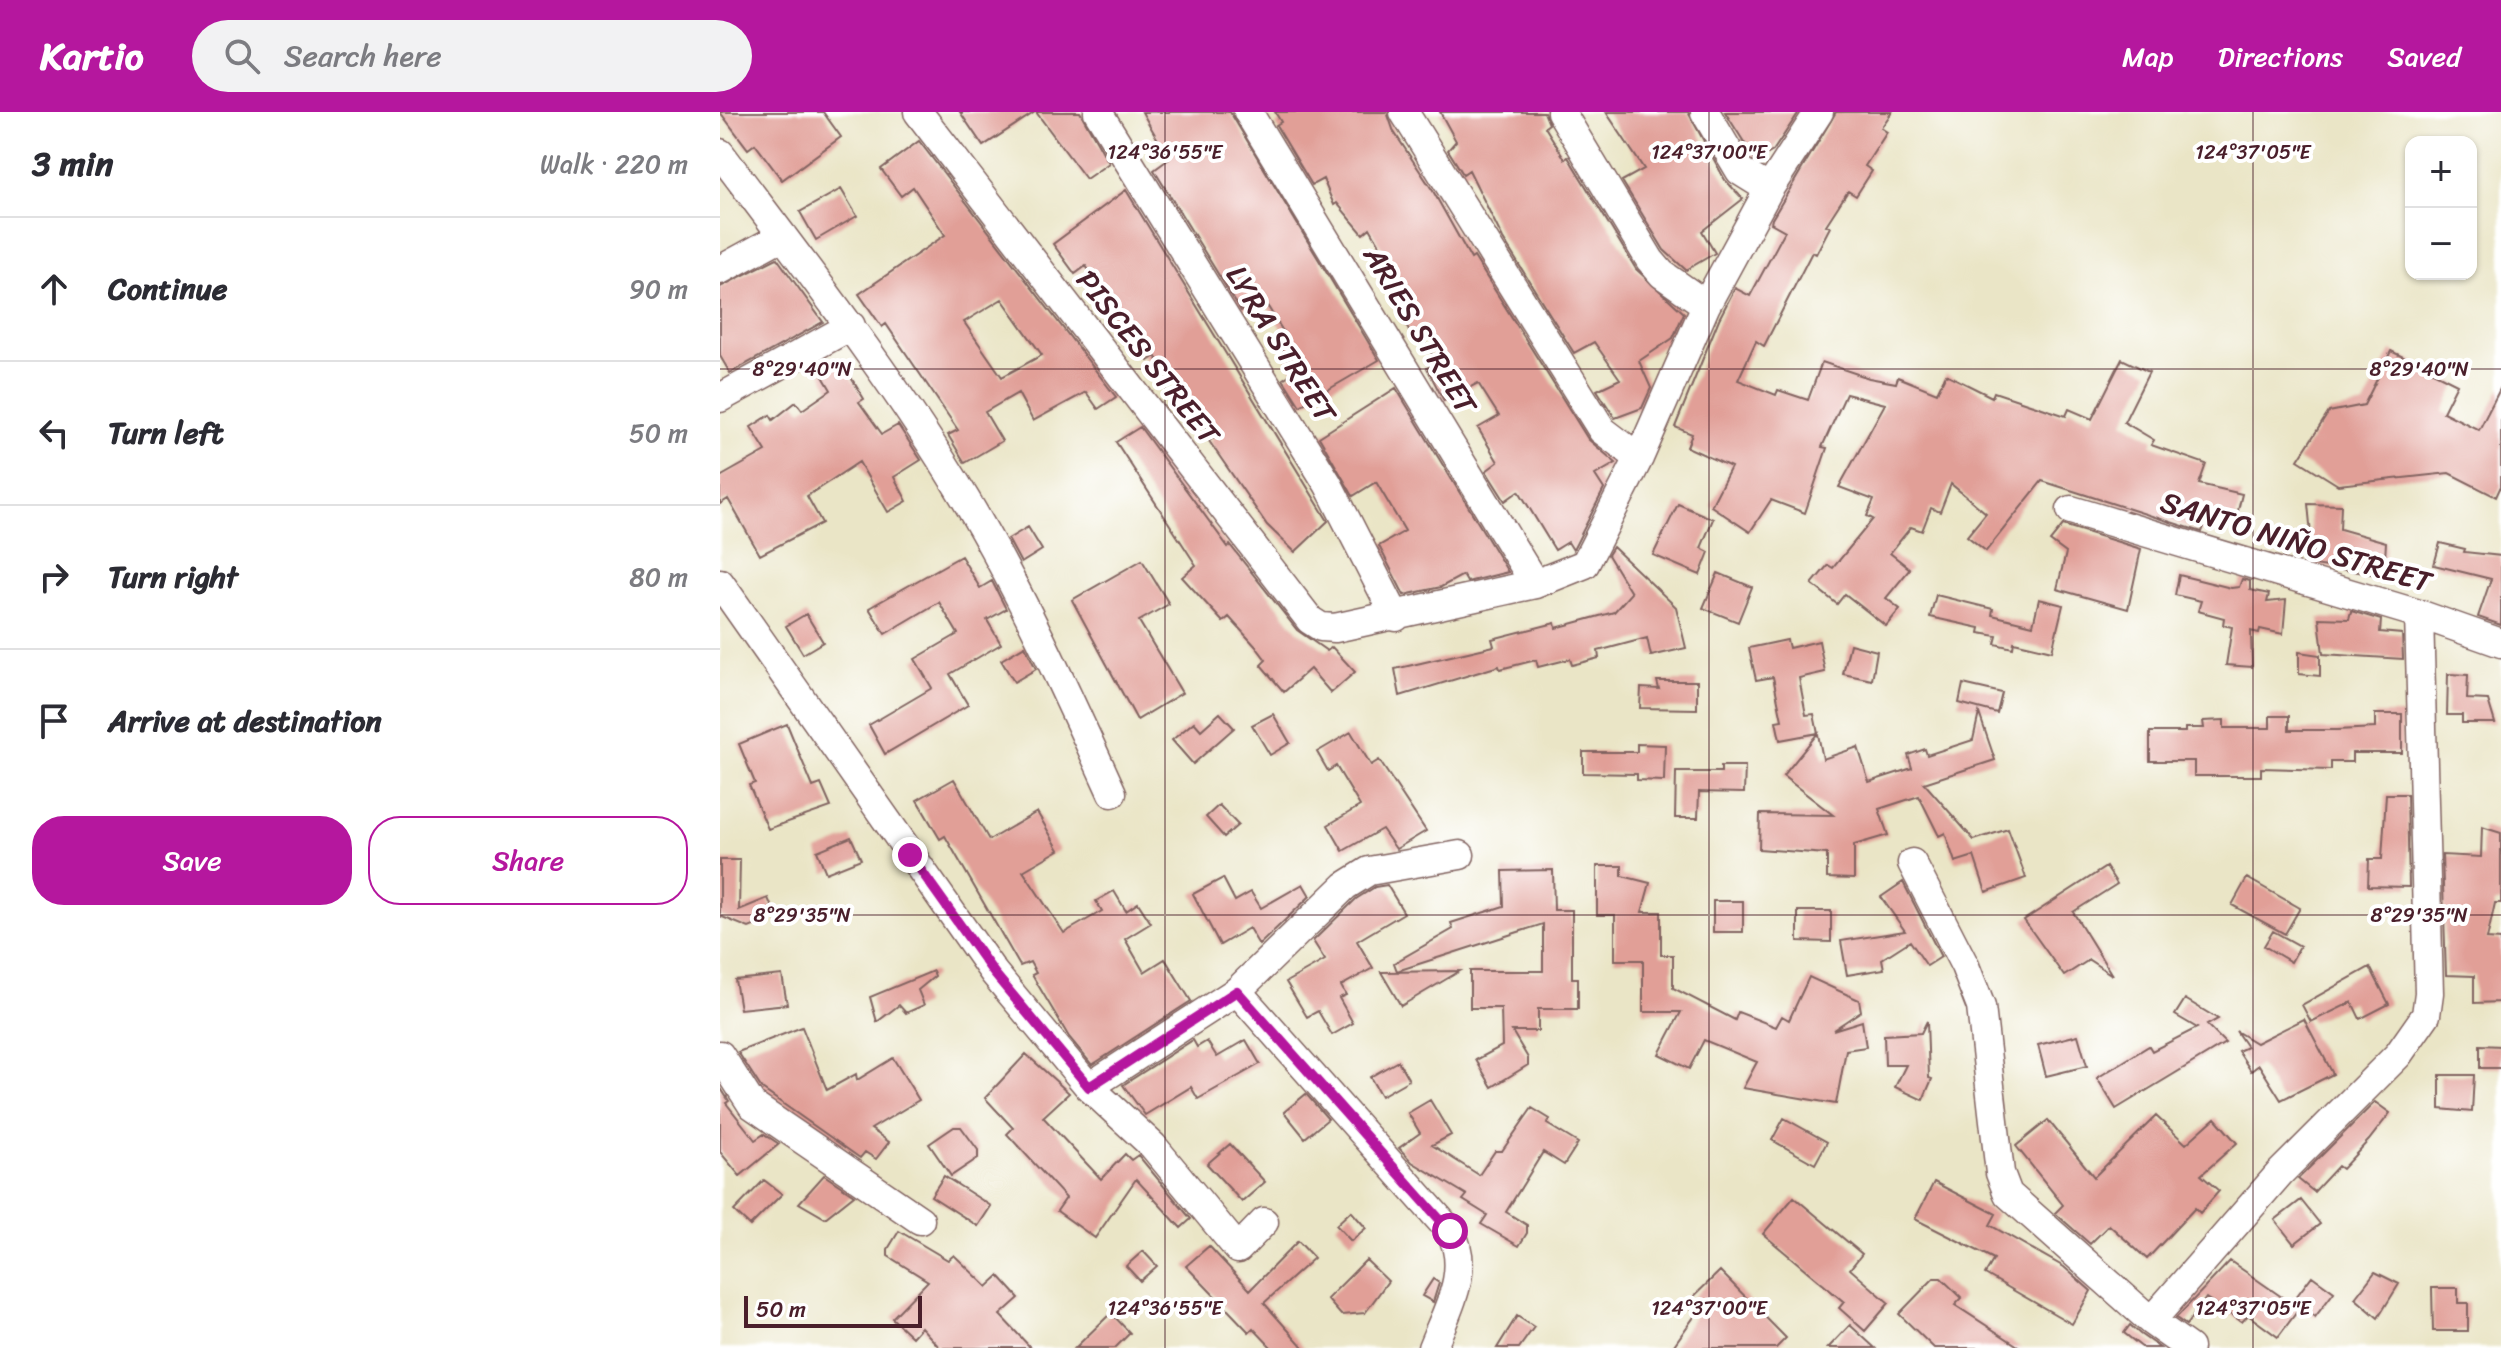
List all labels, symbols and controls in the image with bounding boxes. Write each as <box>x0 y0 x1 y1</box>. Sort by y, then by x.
search box <box>192 20 752 92</box>
text: Kartio <box>40 23 144 90</box>
text: Search here <box>284 29 442 83</box>
text: Map <box>2122 32 2174 81</box>
text: Directions <box>2218 32 2343 81</box>
text: Saved <box>2387 32 2461 81</box>
icon: search <box>220 34 264 78</box>
text: 3 min <box>32 134 113 194</box>
text: 124°36'55"E <box>1108 135 1224 170</box>
text: 124°37'00"E <box>1651 135 1769 170</box>
text: 124°37'05"E <box>2195 135 2313 170</box>
map controls <box>2405 136 2477 280</box>
button: + <box>2405 136 2477 208</box>
text: Walk · 220 m <box>540 141 688 187</box>
button: − <box>2405 208 2477 280</box>
street label: ARIES STREET <box>1348 234 1493 427</box>
street label: LYRA STREET <box>1211 254 1352 436</box>
street label: PISCES STREET <box>1062 257 1236 459</box>
text: Continue <box>108 262 227 316</box>
text: 90 m <box>629 266 688 312</box>
icon: ahead <box>32 267 76 311</box>
text: 8°29'40"N <box>752 352 852 387</box>
text: 8°29'40"N <box>2369 352 2469 387</box>
text: Turn left <box>108 406 224 460</box>
text: 50 m <box>629 410 688 456</box>
icon: left <box>32 411 76 455</box>
street label: SANTO NIÑO STREET <box>2154 475 2440 609</box>
text: Turn right <box>108 550 238 604</box>
text: 80 m <box>629 554 688 600</box>
icon: right <box>32 555 76 599</box>
text: Arrive at destination <box>108 694 382 748</box>
icon: arrive <box>32 699 76 743</box>
button: Save <box>32 816 352 905</box>
button: Share <box>368 816 688 905</box>
route end <box>892 837 928 873</box>
text: 8°29'35"N <box>753 898 851 933</box>
text: 8°29'35"N <box>2370 898 2468 933</box>
route start <box>1432 1213 1468 1249</box>
text: 50 m <box>756 1290 806 1329</box>
text: 124°36'55"E <box>1108 1291 1224 1326</box>
text: 124°37'00"E <box>1651 1291 1769 1326</box>
text: 124°37'05"E <box>2195 1291 2313 1326</box>
scale bar <box>744 1292 922 1328</box>

